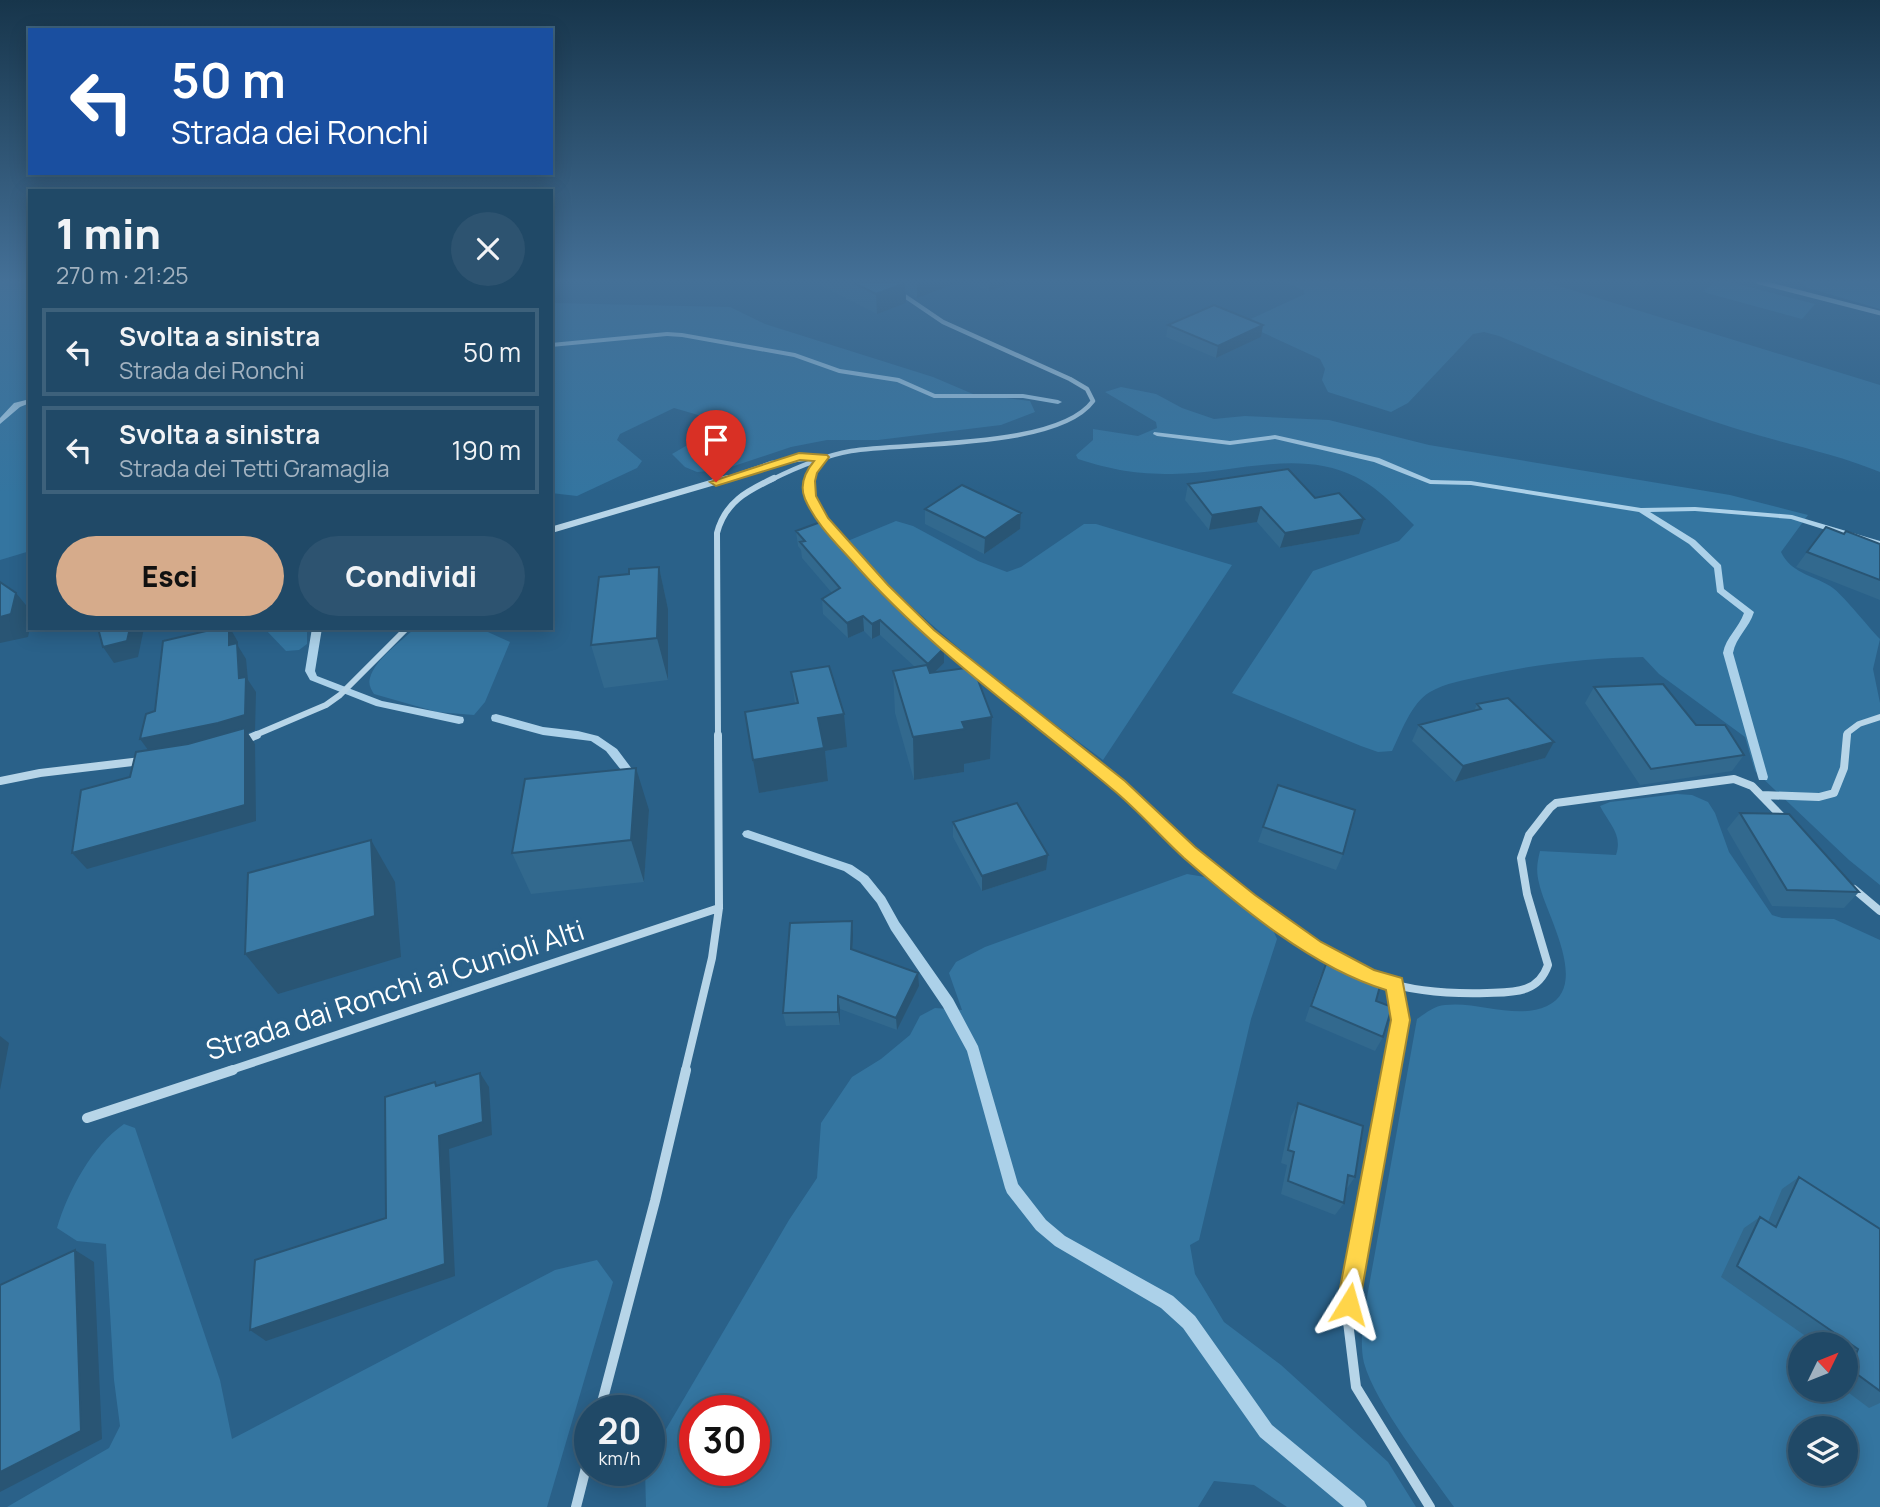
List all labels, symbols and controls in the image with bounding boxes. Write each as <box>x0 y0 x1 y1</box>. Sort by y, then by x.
text: 50 m <box>171 46 286 113</box>
icon: left <box>56 56 147 147</box>
text: Strada dei Ronchi <box>171 110 429 154</box>
text: 1 min <box>56 204 161 262</box>
button: close <box>451 212 525 286</box>
text: 270 m · 21:25 <box>56 259 189 291</box>
text: Svolta a sinistra <box>119 318 320 354</box>
icon: left <box>60 333 98 371</box>
text: 50 m <box>463 334 521 370</box>
text: Strada dei Ronchi <box>119 354 305 386</box>
pin <box>686 410 746 482</box>
text: Svolta a sinistra <box>119 416 320 452</box>
icon: arrive <box>697 421 735 459</box>
icon: left <box>60 431 98 469</box>
text: 190 m <box>452 432 521 468</box>
text: Strada dei Tetti Gramaglia <box>119 452 390 484</box>
button: Esci <box>56 536 284 616</box>
button: Condividi <box>298 536 525 616</box>
street label: Strada dai Ronchi ai Cunioli Alti <box>201 910 589 1068</box>
position arrow <box>1312 1267 1386 1341</box>
north arrow <box>1788 1332 1858 1402</box>
map controls <box>1788 1332 1858 1486</box>
speed limit sign: 30 <box>679 1395 770 1486</box>
text: 20 <box>598 1407 641 1455</box>
button: layers <box>1788 1416 1858 1486</box>
text: km/h <box>599 1446 640 1470</box>

